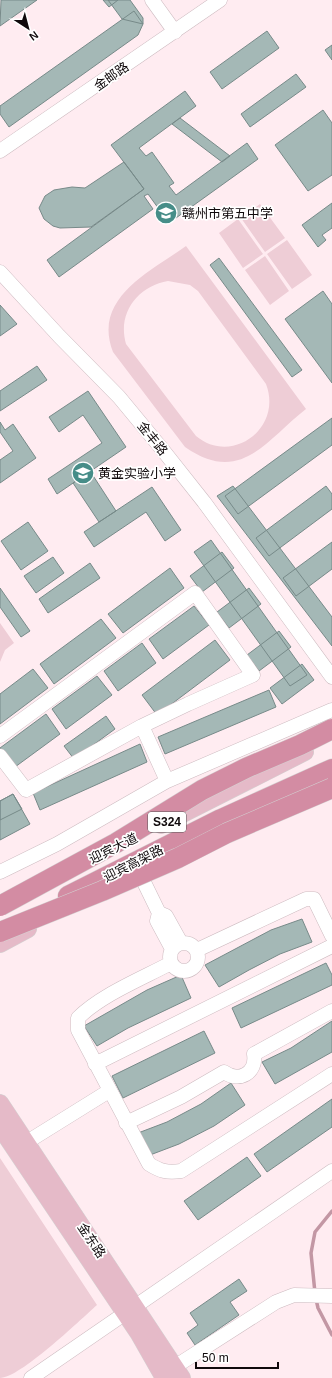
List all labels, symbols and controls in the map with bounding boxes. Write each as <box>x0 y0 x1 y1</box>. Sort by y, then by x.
north arrow <box>8 8 48 48</box>
text: N <box>27 29 41 43</box>
street label: 金邮路 <box>91 59 132 94</box>
school or university icon: 赣州市第五中学 <box>153 200 179 226</box>
place label: 赣州市第五中学 <box>182 206 273 221</box>
street label: 金丰路 <box>135 418 171 458</box>
school or university icon: 黄金实验小学 <box>70 460 96 486</box>
place label: 黄金实验小学 <box>98 466 176 481</box>
road number: S324 <box>148 812 186 832</box>
street label: 迎宾大道 <box>87 830 140 867</box>
street label: 迎宾高架路 <box>101 842 166 885</box>
street label: 金东路 <box>74 1220 109 1261</box>
scale bar <box>196 1344 278 1370</box>
text: 50 m <box>202 1351 229 1365</box>

